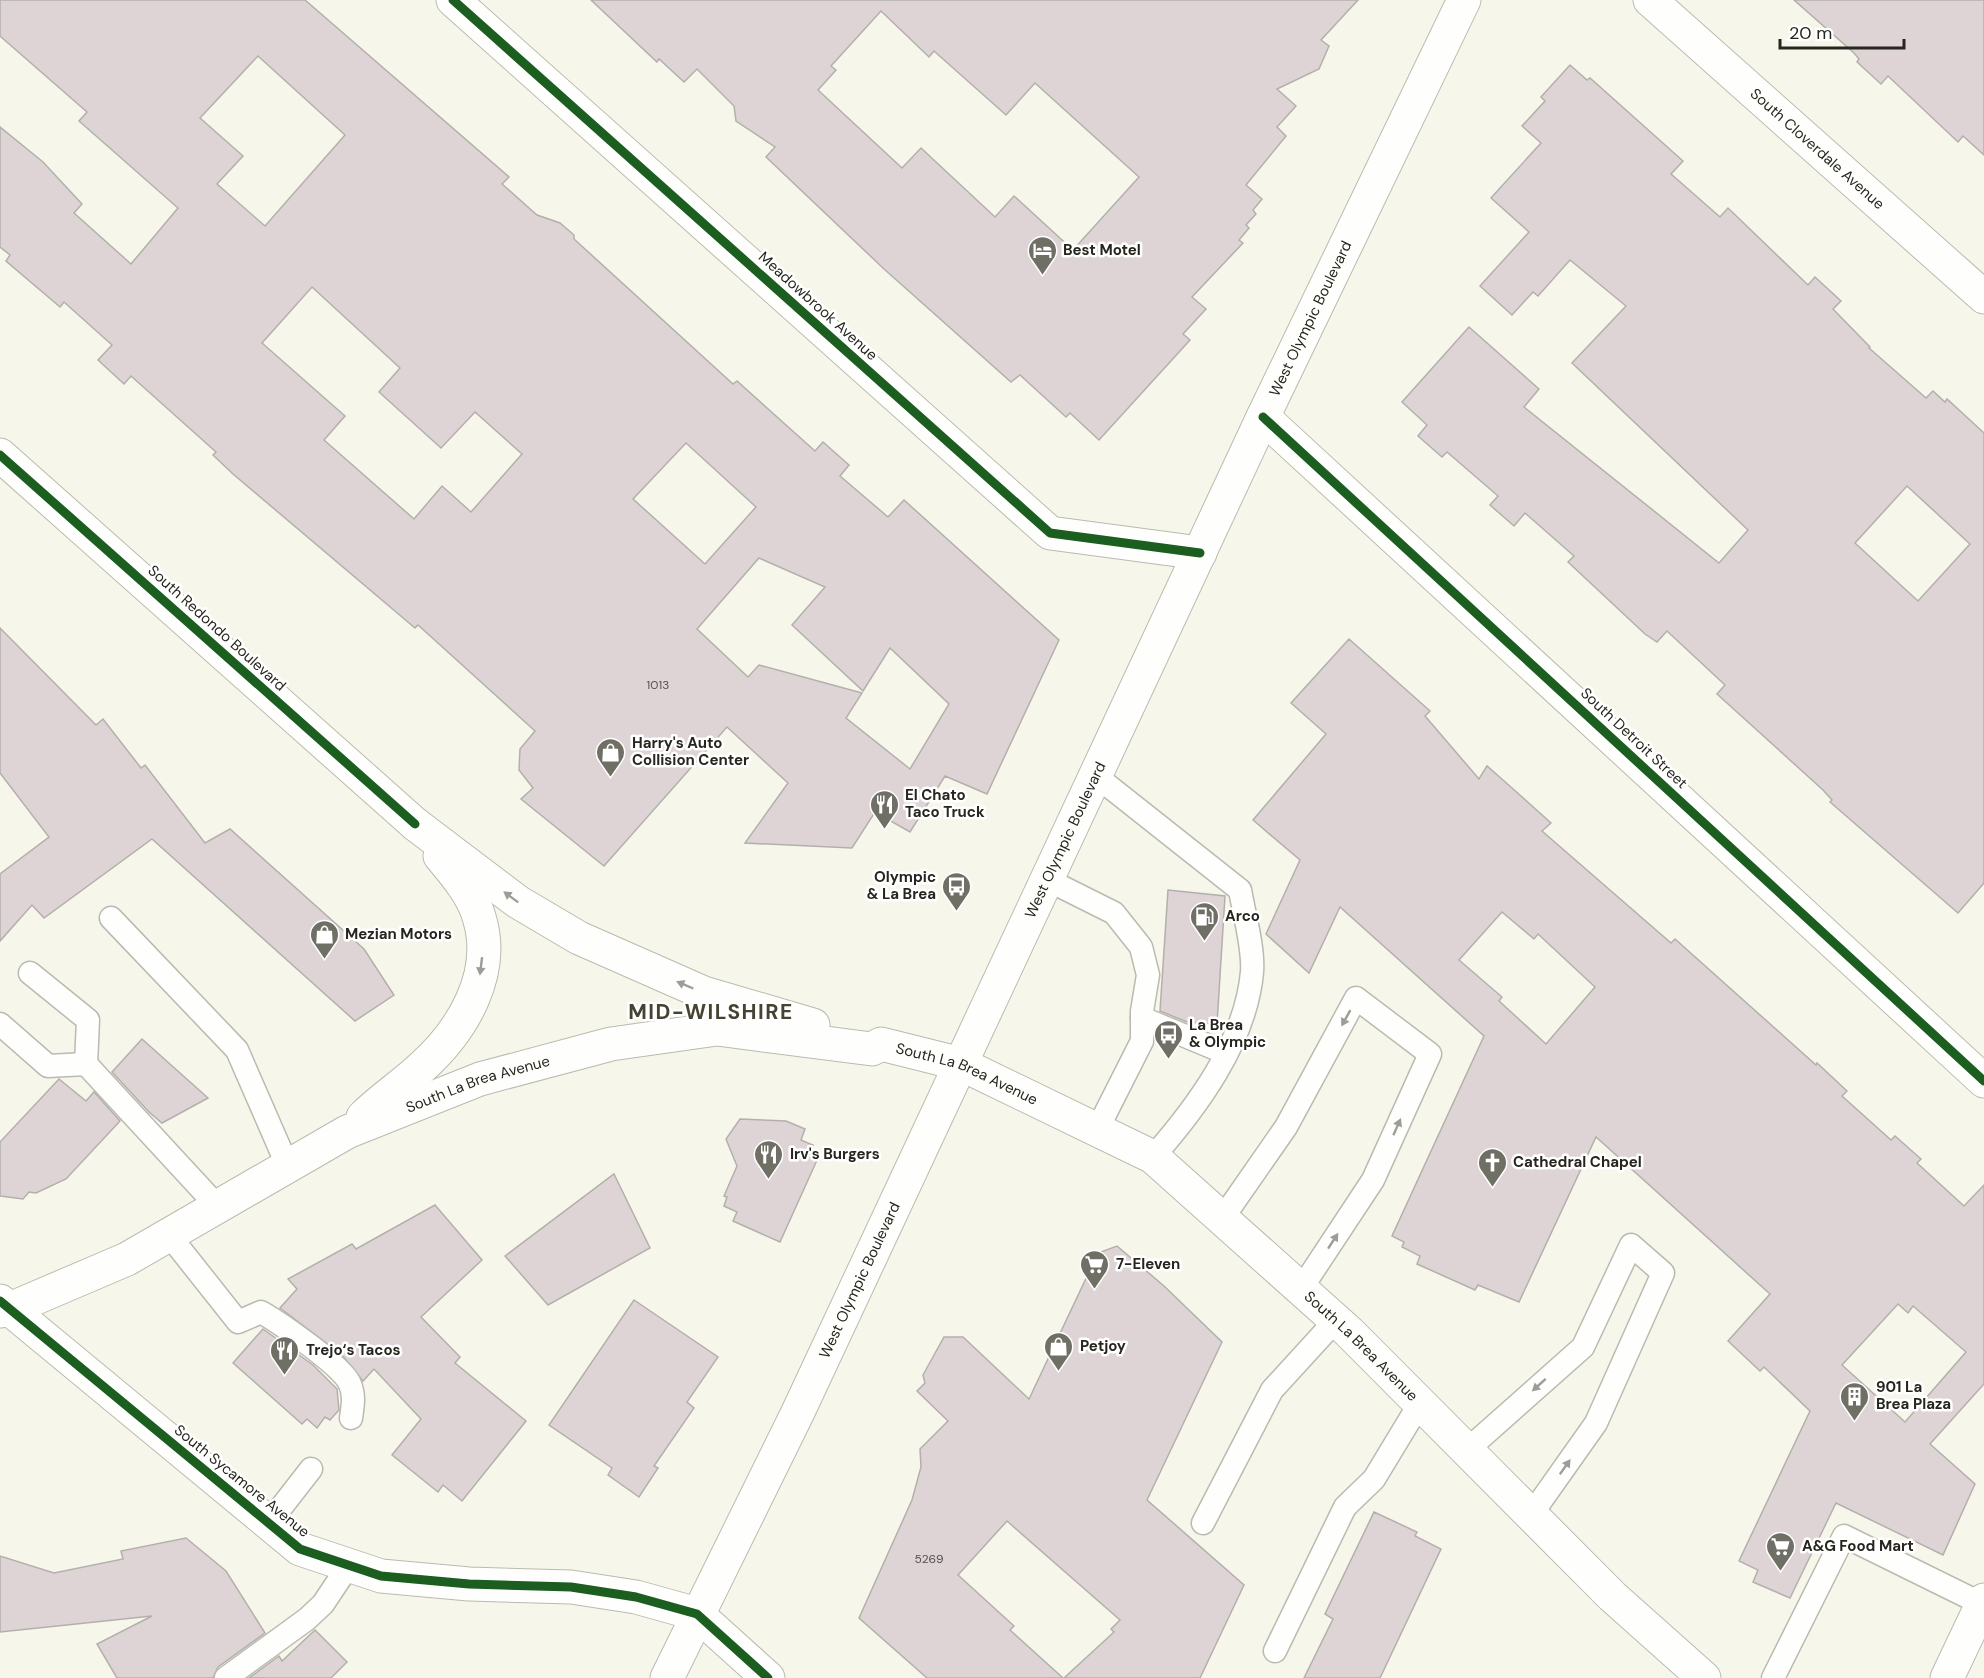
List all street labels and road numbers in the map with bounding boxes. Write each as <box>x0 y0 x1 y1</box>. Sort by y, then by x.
street label: South Cloverdale Avenue <box>1746 84 1889 214</box>
street label: West Olympic Boulevard <box>1264 238 1356 400</box>
street label: Meadowbrook Avenue <box>754 247 882 365</box>
street label: South Redondo Boulevard <box>144 561 290 695</box>
street label: South Detroit Street <box>1576 683 1692 793</box>
street label: West Olympic Boulevard <box>1020 759 1110 921</box>
street label: South La Brea Avenue <box>894 1038 1041 1110</box>
street label: South La Brea Avenue <box>403 1051 552 1118</box>
street label: West Olympic Boulevard <box>815 1199 905 1362</box>
street label: South La Brea Avenue <box>1300 1287 1422 1406</box>
street label: South Sycamore Avenue <box>170 1420 314 1542</box>

